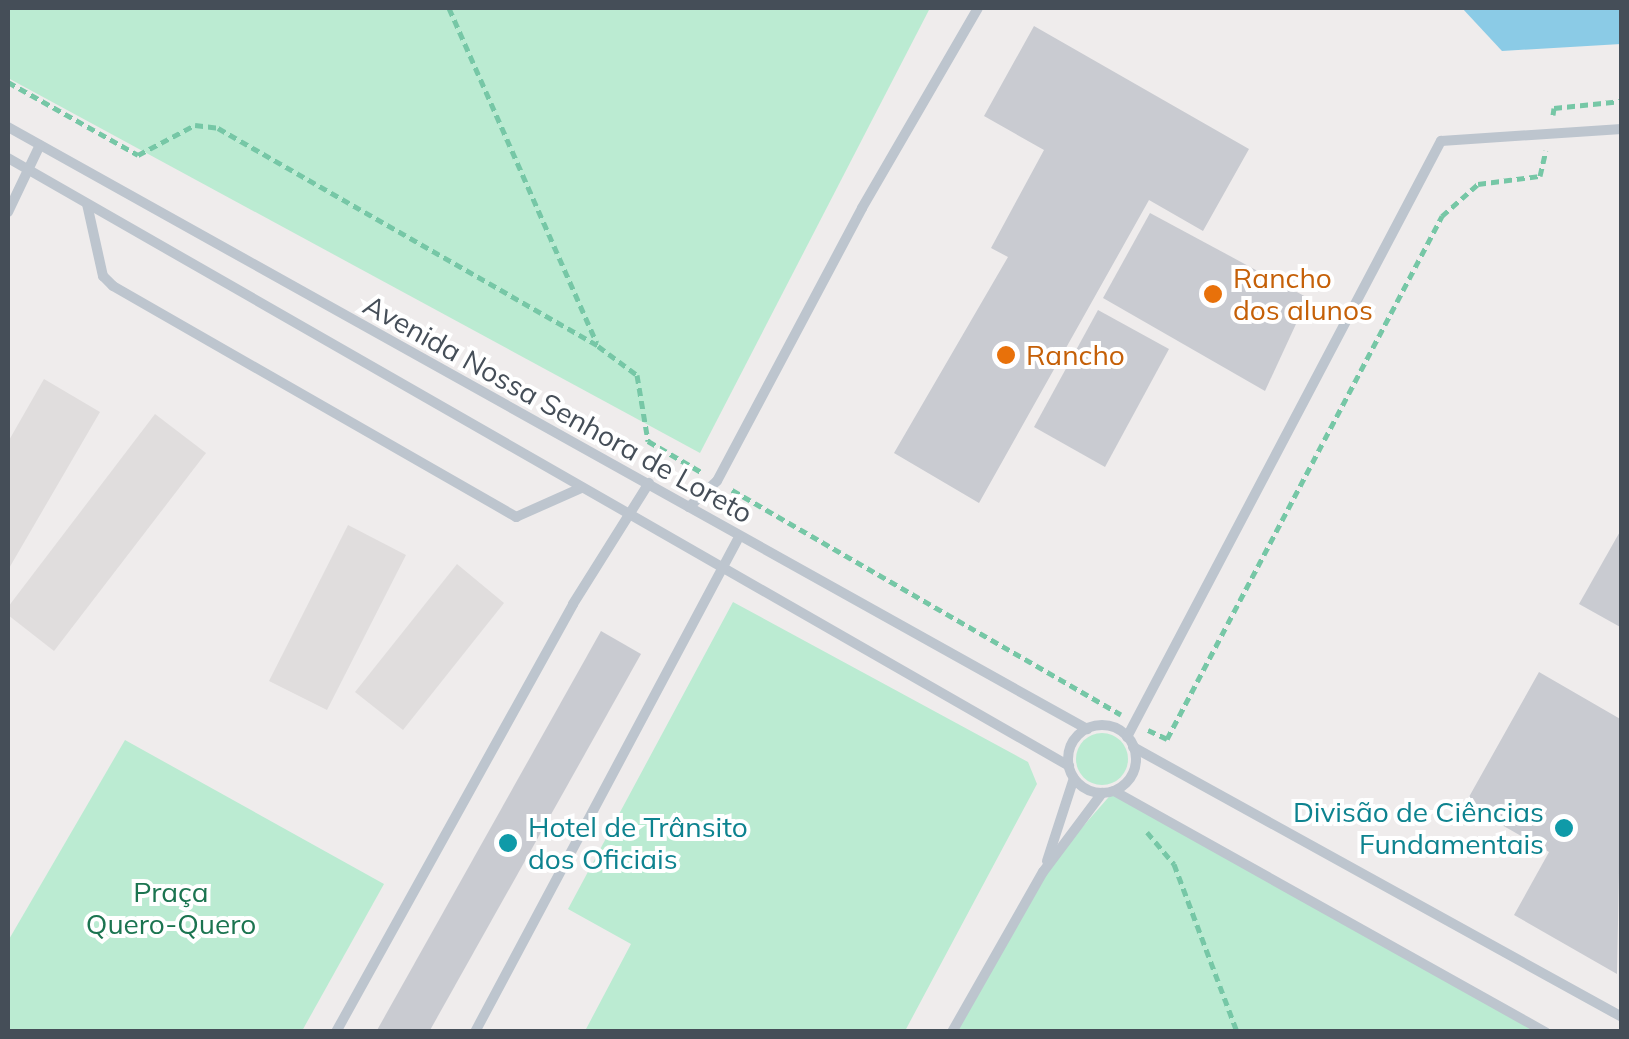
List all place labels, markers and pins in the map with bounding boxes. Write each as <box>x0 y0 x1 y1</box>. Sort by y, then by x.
place label: Rancho dos alunos <box>1233 261 1373 327</box>
marker: Rancho dos alunos <box>1202 283 1224 305</box>
place label: Rancho <box>1026 338 1125 372</box>
marker: Rancho <box>995 344 1017 366</box>
place label: Divisão de Ciências Fundamentais <box>1293 795 1544 861</box>
place label: Hotel de Trânsito dos Oficiais <box>528 810 748 876</box>
marker: Divisão de Ciências Fundamentais <box>1553 817 1575 839</box>
marker: Hotel de Trânsito dos Oficiais <box>497 832 519 854</box>

